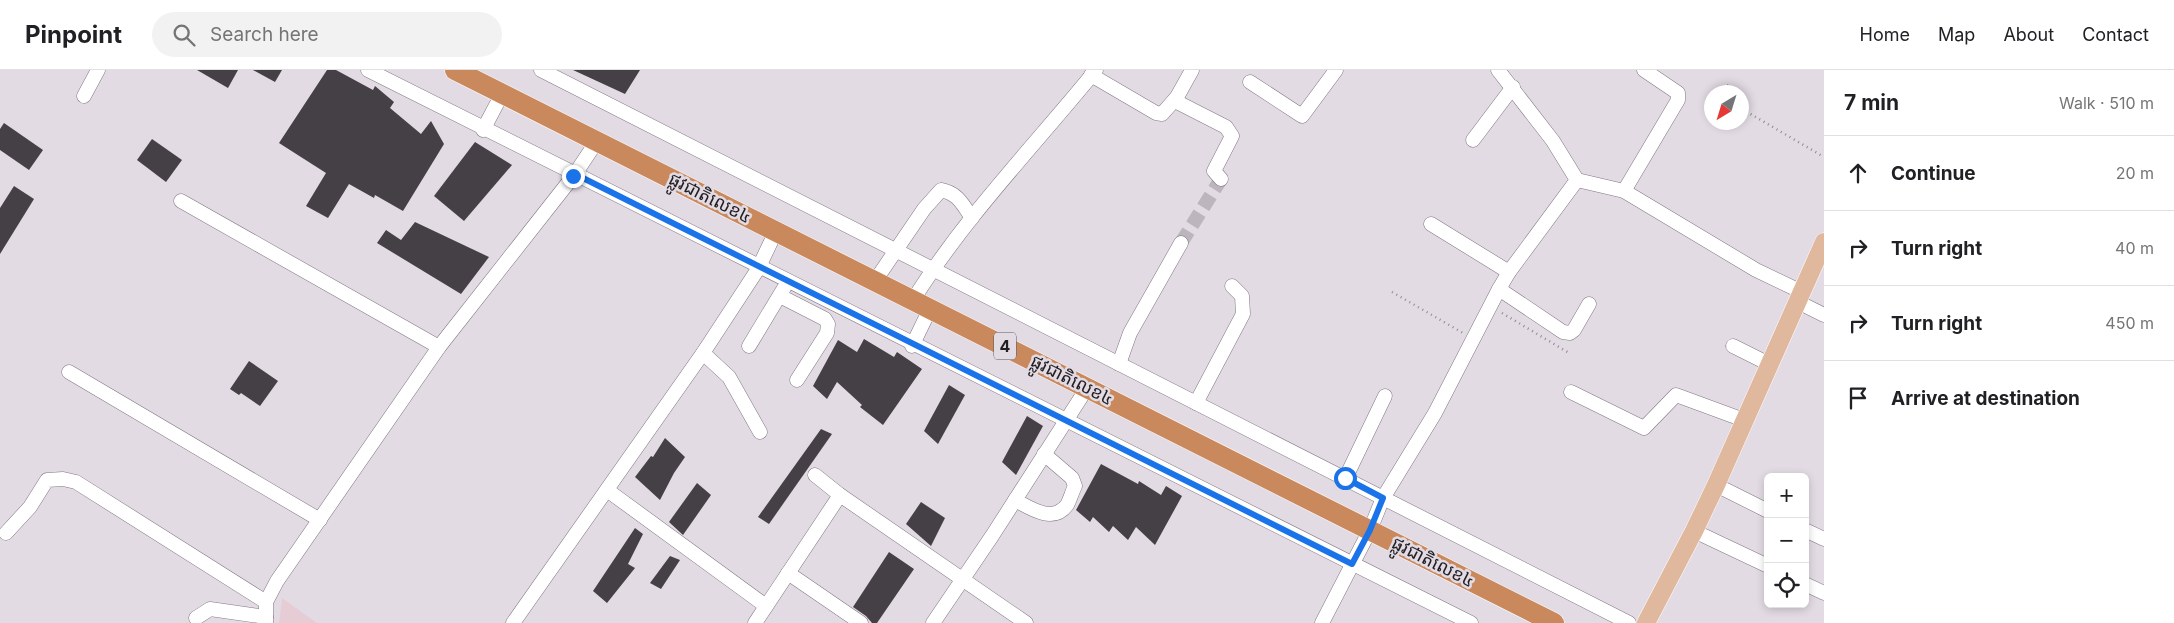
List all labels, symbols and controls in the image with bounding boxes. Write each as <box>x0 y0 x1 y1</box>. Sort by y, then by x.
search box <box>152 12 502 57</box>
text: Pinpoint <box>25 20 122 49</box>
icon: search <box>170 21 198 49</box>
text: Search here <box>210 23 319 46</box>
text: Home <box>1860 24 1910 45</box>
text: Map <box>1938 24 1975 45</box>
text: About <box>2003 24 2054 45</box>
text: Contact <box>2082 24 2149 45</box>
north arrow <box>1704 85 1749 130</box>
text: 7 min <box>1844 90 1899 115</box>
text: Walk · 510 m <box>2059 93 2154 113</box>
icon: ahead <box>1844 159 1872 187</box>
text: Continue <box>1891 162 1976 185</box>
text: 20 m <box>2116 163 2154 183</box>
route end <box>562 165 585 188</box>
street label: ផ្លូវជាតិលេខ៤ <box>662 168 755 233</box>
icon: right <box>1844 234 1872 262</box>
text: Turn right <box>1891 237 1982 260</box>
text: 40 m <box>2115 238 2154 258</box>
icon: right <box>1844 309 1872 337</box>
text: Turn right <box>1891 312 1982 335</box>
text: 450 m <box>2105 313 2154 333</box>
road number: 4 <box>994 332 1016 360</box>
street label: ផ្លូវជាតិលេខ៤ <box>1024 350 1117 415</box>
icon: arrive <box>1844 384 1872 412</box>
text: Arrive at destination <box>1891 387 2080 410</box>
route start <box>1334 467 1357 490</box>
map controls <box>1764 473 1809 608</box>
button: + <box>1764 473 1809 518</box>
button: − <box>1764 518 1809 563</box>
street label: ផ្លូវជាតិលេខ៤ <box>1385 532 1478 597</box>
button: locate <box>1764 563 1809 608</box>

